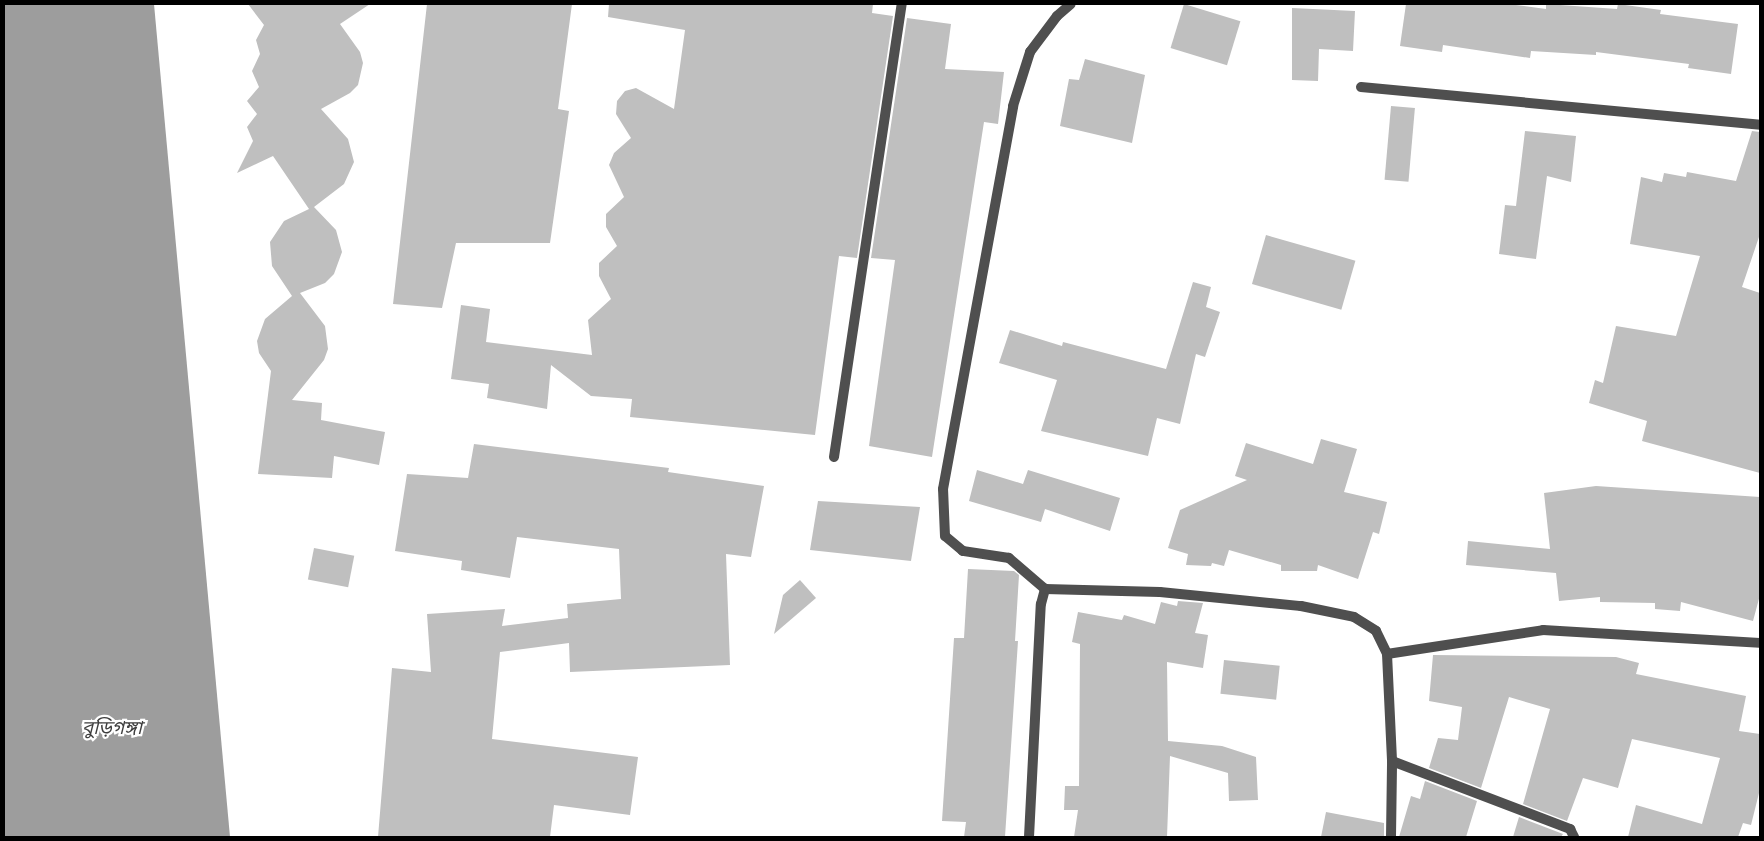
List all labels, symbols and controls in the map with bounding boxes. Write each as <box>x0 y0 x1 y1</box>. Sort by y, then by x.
water label: বুড়িগঙ্গা <box>82 717 142 739</box>

